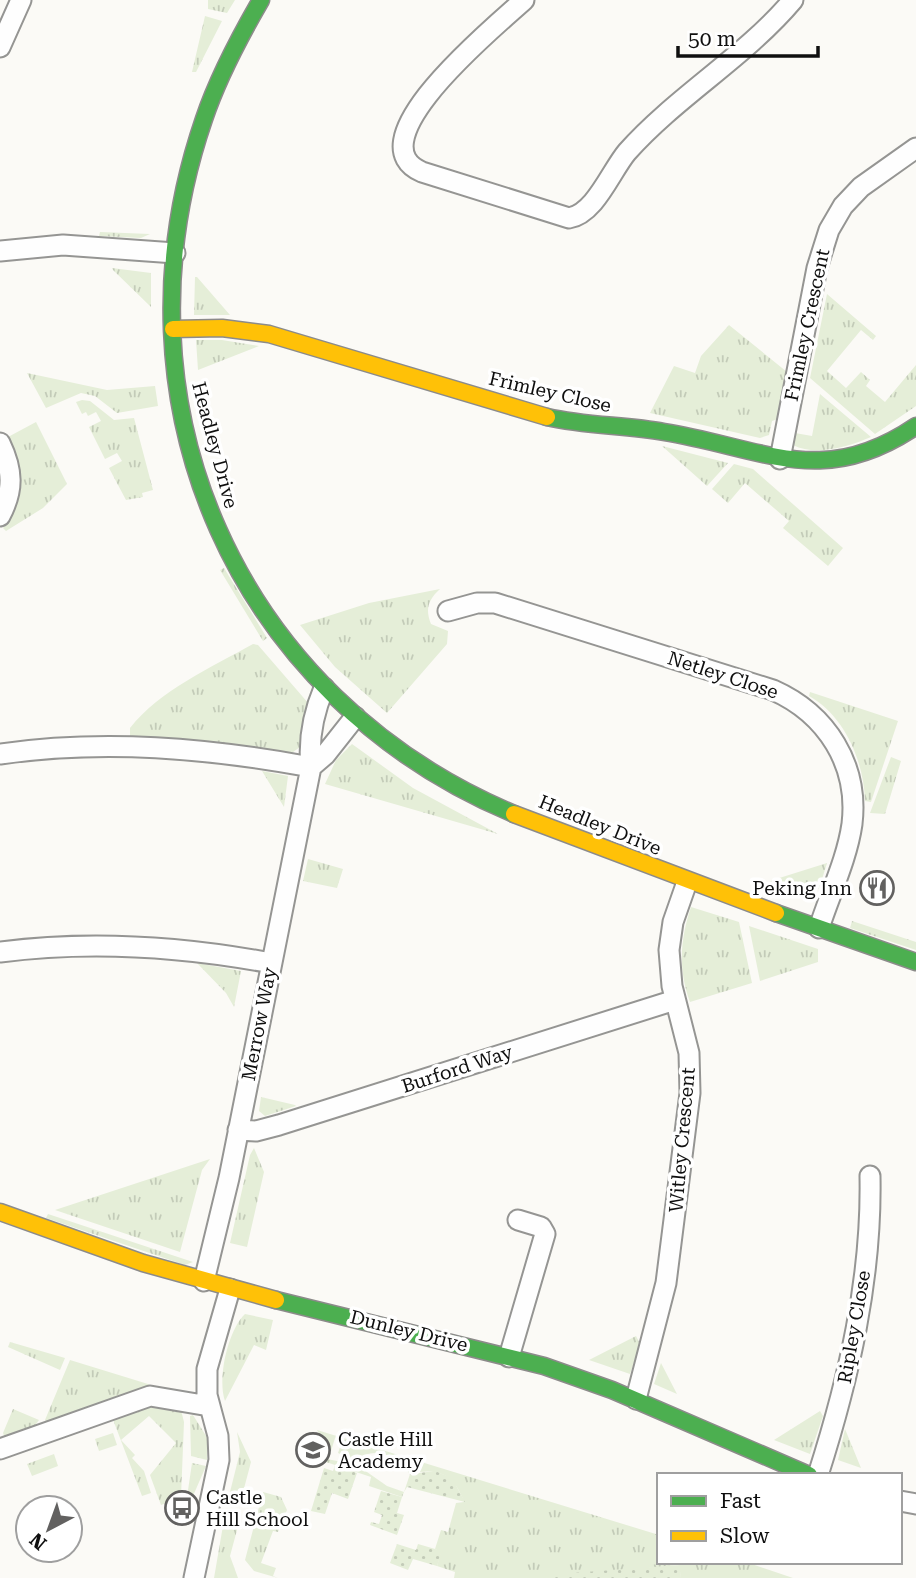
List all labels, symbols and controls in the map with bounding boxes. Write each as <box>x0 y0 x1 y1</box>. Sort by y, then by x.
scale bar <box>678 14 818 58</box>
text: 50 m <box>688 27 736 51</box>
street label: Frimley Crescent <box>780 247 834 403</box>
street label: Frimley Close <box>487 367 613 417</box>
street label: Headley Drive <box>187 379 243 511</box>
street label: Netley Close <box>665 646 781 704</box>
street label: Headley Drive <box>535 790 665 860</box>
restaurant icon: Peking Inn <box>858 869 896 907</box>
place label: Peking Inn <box>752 877 852 900</box>
street label: Merrow Way <box>237 965 281 1083</box>
street label: Burford Way <box>399 1040 516 1098</box>
street label: Witley Crescent <box>664 1066 700 1214</box>
street label: Ripley Close <box>833 1269 875 1385</box>
street label: Dunley Drive <box>348 1305 470 1357</box>
place label: Castle Hill Academy <box>338 1428 433 1473</box>
school or university icon: Castle Hill Academy <box>294 1431 332 1469</box>
legend <box>657 1473 902 1564</box>
place label: Castle Hill School <box>206 1486 309 1531</box>
bus stop icon: Castle Hill School <box>163 1489 201 1527</box>
text: Fast <box>720 1489 761 1513</box>
north arrow <box>14 1494 84 1564</box>
text: Slow <box>720 1524 770 1548</box>
text: N <box>25 1528 51 1555</box>

